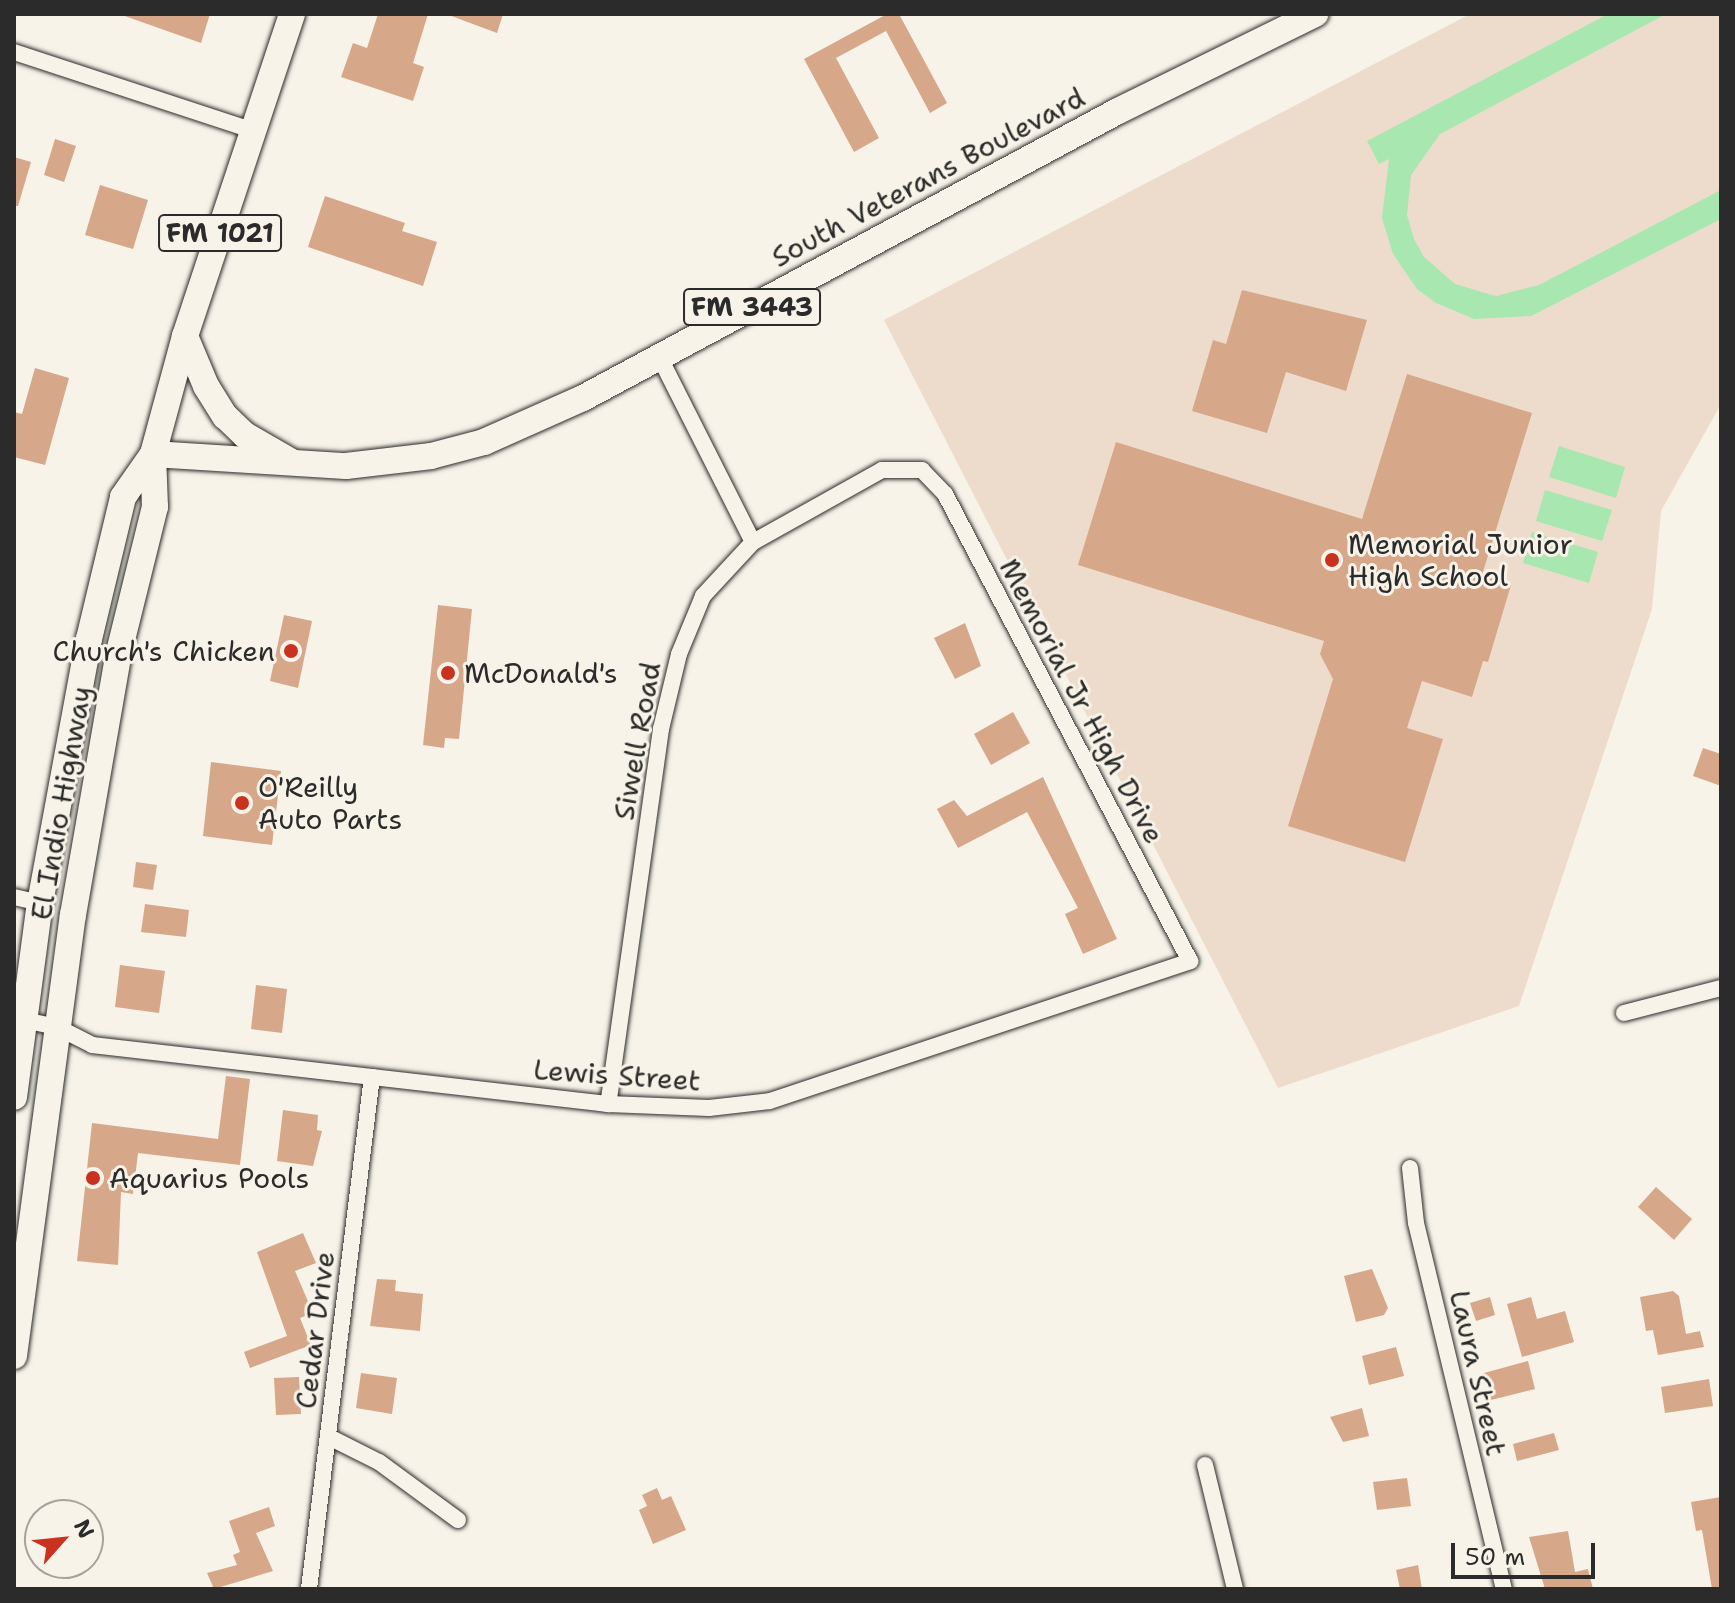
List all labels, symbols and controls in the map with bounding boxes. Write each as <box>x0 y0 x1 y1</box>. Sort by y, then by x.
street label: South Veterans Boulevard <box>766 80 1090 274</box>
road number: FM 1021 <box>158 211 282 255</box>
road number: FM 3443 <box>682 285 822 329</box>
place label: Memorial Junior High School <box>1348 527 1573 593</box>
marker: Memorial Junior High School <box>1323 551 1341 569</box>
street label: Memorial Jr High Drive <box>993 553 1171 849</box>
place label: Church's Chicken <box>53 634 275 668</box>
marker: Church's Chicken <box>282 642 300 660</box>
place label: McDonald's <box>464 656 618 690</box>
street label: Siwell Road <box>607 659 667 823</box>
marker: McDonald's <box>439 664 457 682</box>
street label: El Indio Highway <box>24 683 98 923</box>
place label: O'Reilly Auto Parts <box>258 770 402 836</box>
marker: O'Reilly Auto Parts <box>233 794 251 812</box>
street label: Lewis Street <box>532 1052 702 1098</box>
place label: Aquarius Pools <box>109 1161 309 1195</box>
marker: Aquarius Pools <box>84 1169 102 1187</box>
street label: Cedar Drive <box>289 1249 341 1411</box>
street label: Laura Street <box>1443 1287 1513 1459</box>
north arrow <box>24 1499 104 1579</box>
text: N <box>67 1514 101 1543</box>
scale bar <box>1455 1527 1599 1577</box>
text: 50 m <box>1465 1541 1525 1573</box>

